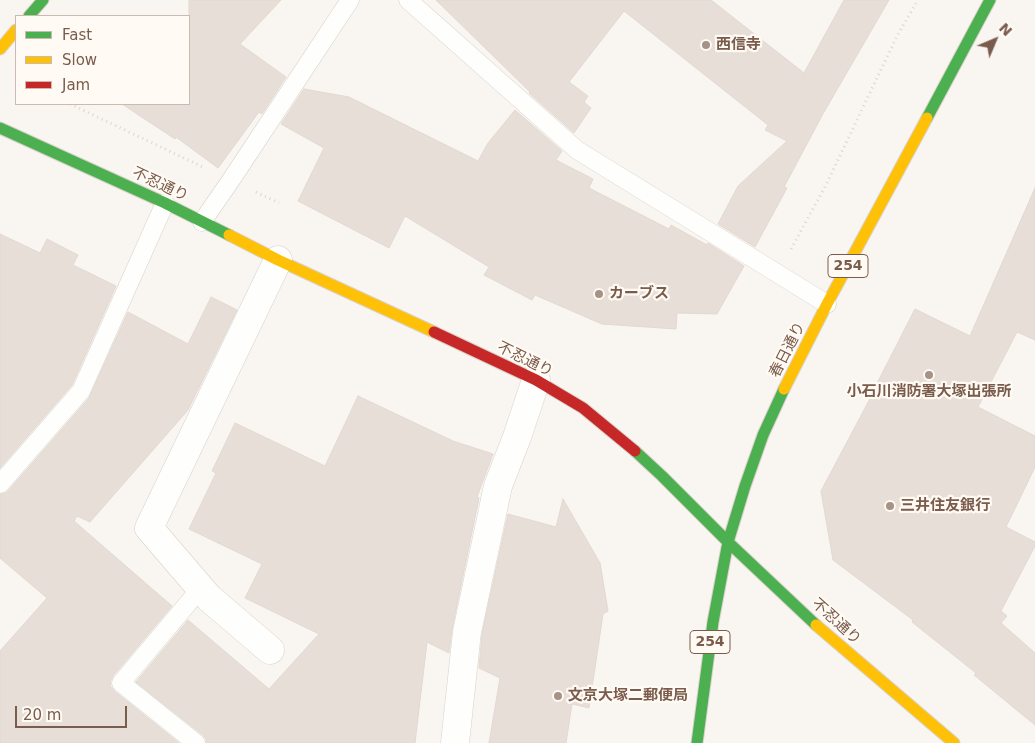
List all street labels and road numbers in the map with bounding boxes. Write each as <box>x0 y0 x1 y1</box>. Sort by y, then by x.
street label: 不忍通り <box>129 164 191 206</box>
road number: 254 <box>828 255 868 278</box>
street label: 春日通り <box>766 319 810 381</box>
street label: 不忍通り <box>494 339 556 381</box>
street label: 不忍通り <box>808 595 864 649</box>
road number: 254 <box>690 630 730 654</box>

